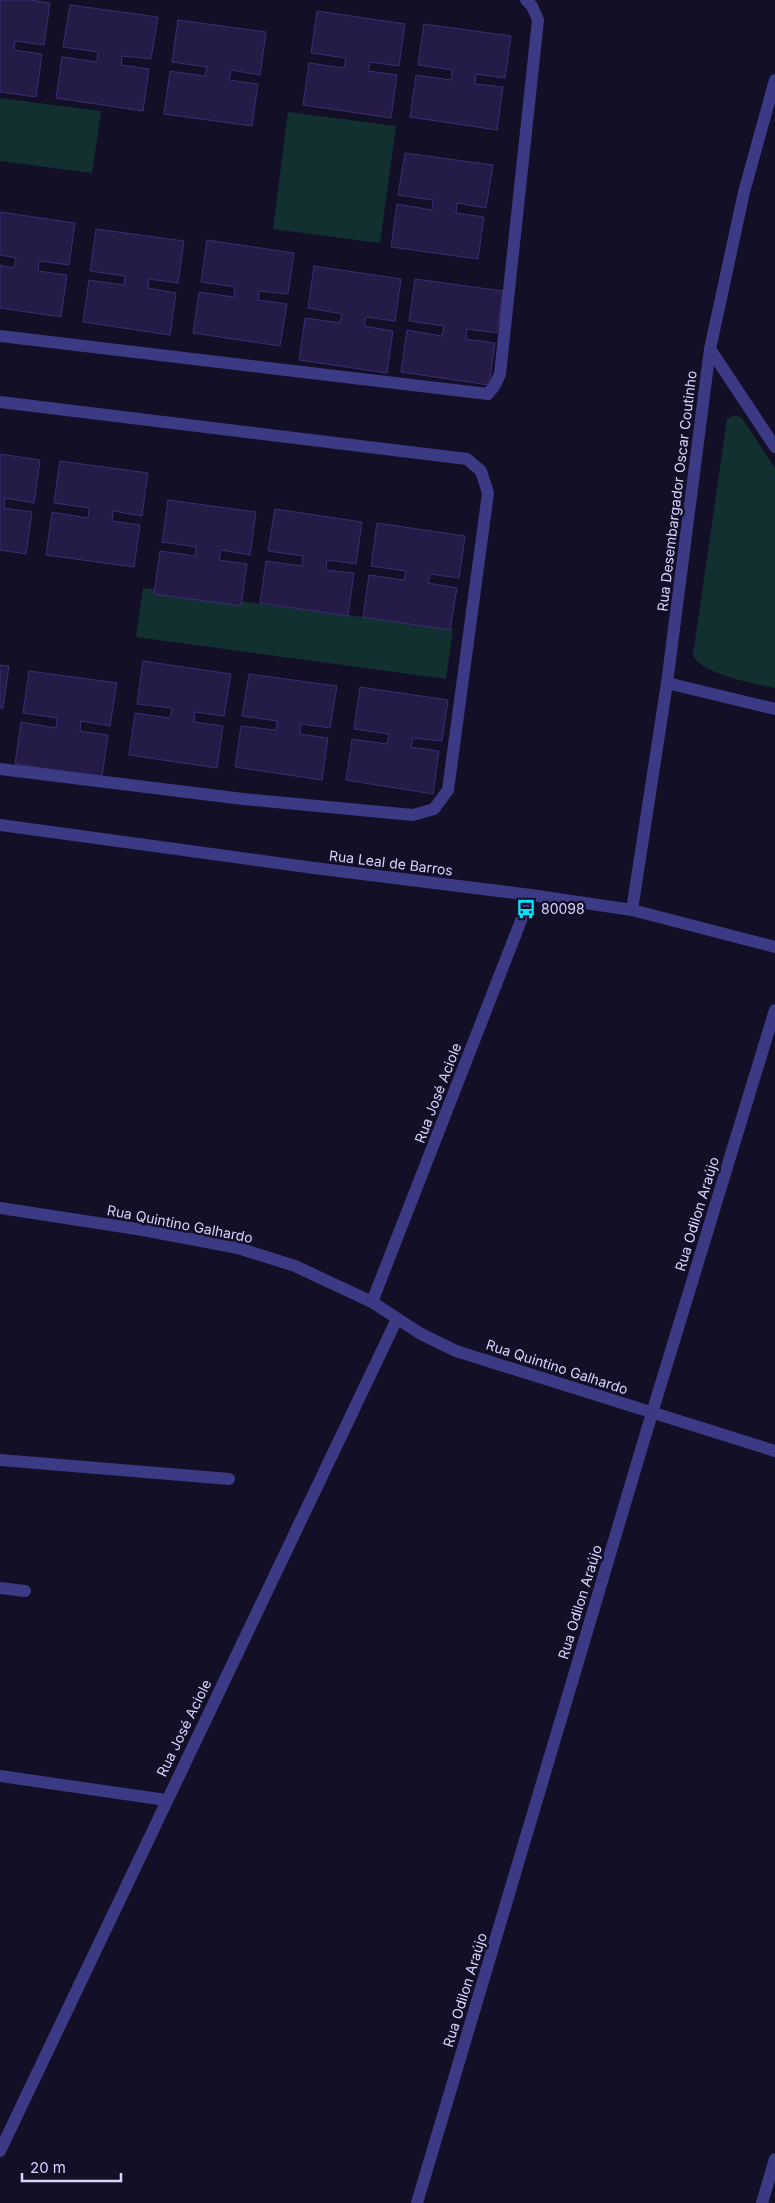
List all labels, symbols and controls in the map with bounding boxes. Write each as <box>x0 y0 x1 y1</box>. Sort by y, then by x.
street label: Rua Desembargador Oscar Coutinho <box>653 370 700 612</box>
street label: Rua Leal de Barros <box>328 846 454 879</box>
bus stop icon: 80098 <box>515 898 537 920</box>
place label: 80098 <box>541 900 585 917</box>
street label: Rua José Aciole <box>411 1040 464 1145</box>
street label: Rua Odilon Araújo <box>671 1155 722 1273</box>
street label: Rua Quintino Galhardo <box>106 1201 254 1246</box>
street label: Rua Quintino Galhardo <box>484 1336 630 1397</box>
street label: Rua Odilon Araújo <box>554 1543 605 1661</box>
street label: Rua José Aciole <box>153 1676 214 1779</box>
street label: Rua Odilon Araújo <box>439 1931 490 2049</box>
scale bar <box>22 2150 121 2182</box>
text: 20 m <box>30 2158 66 2177</box>

